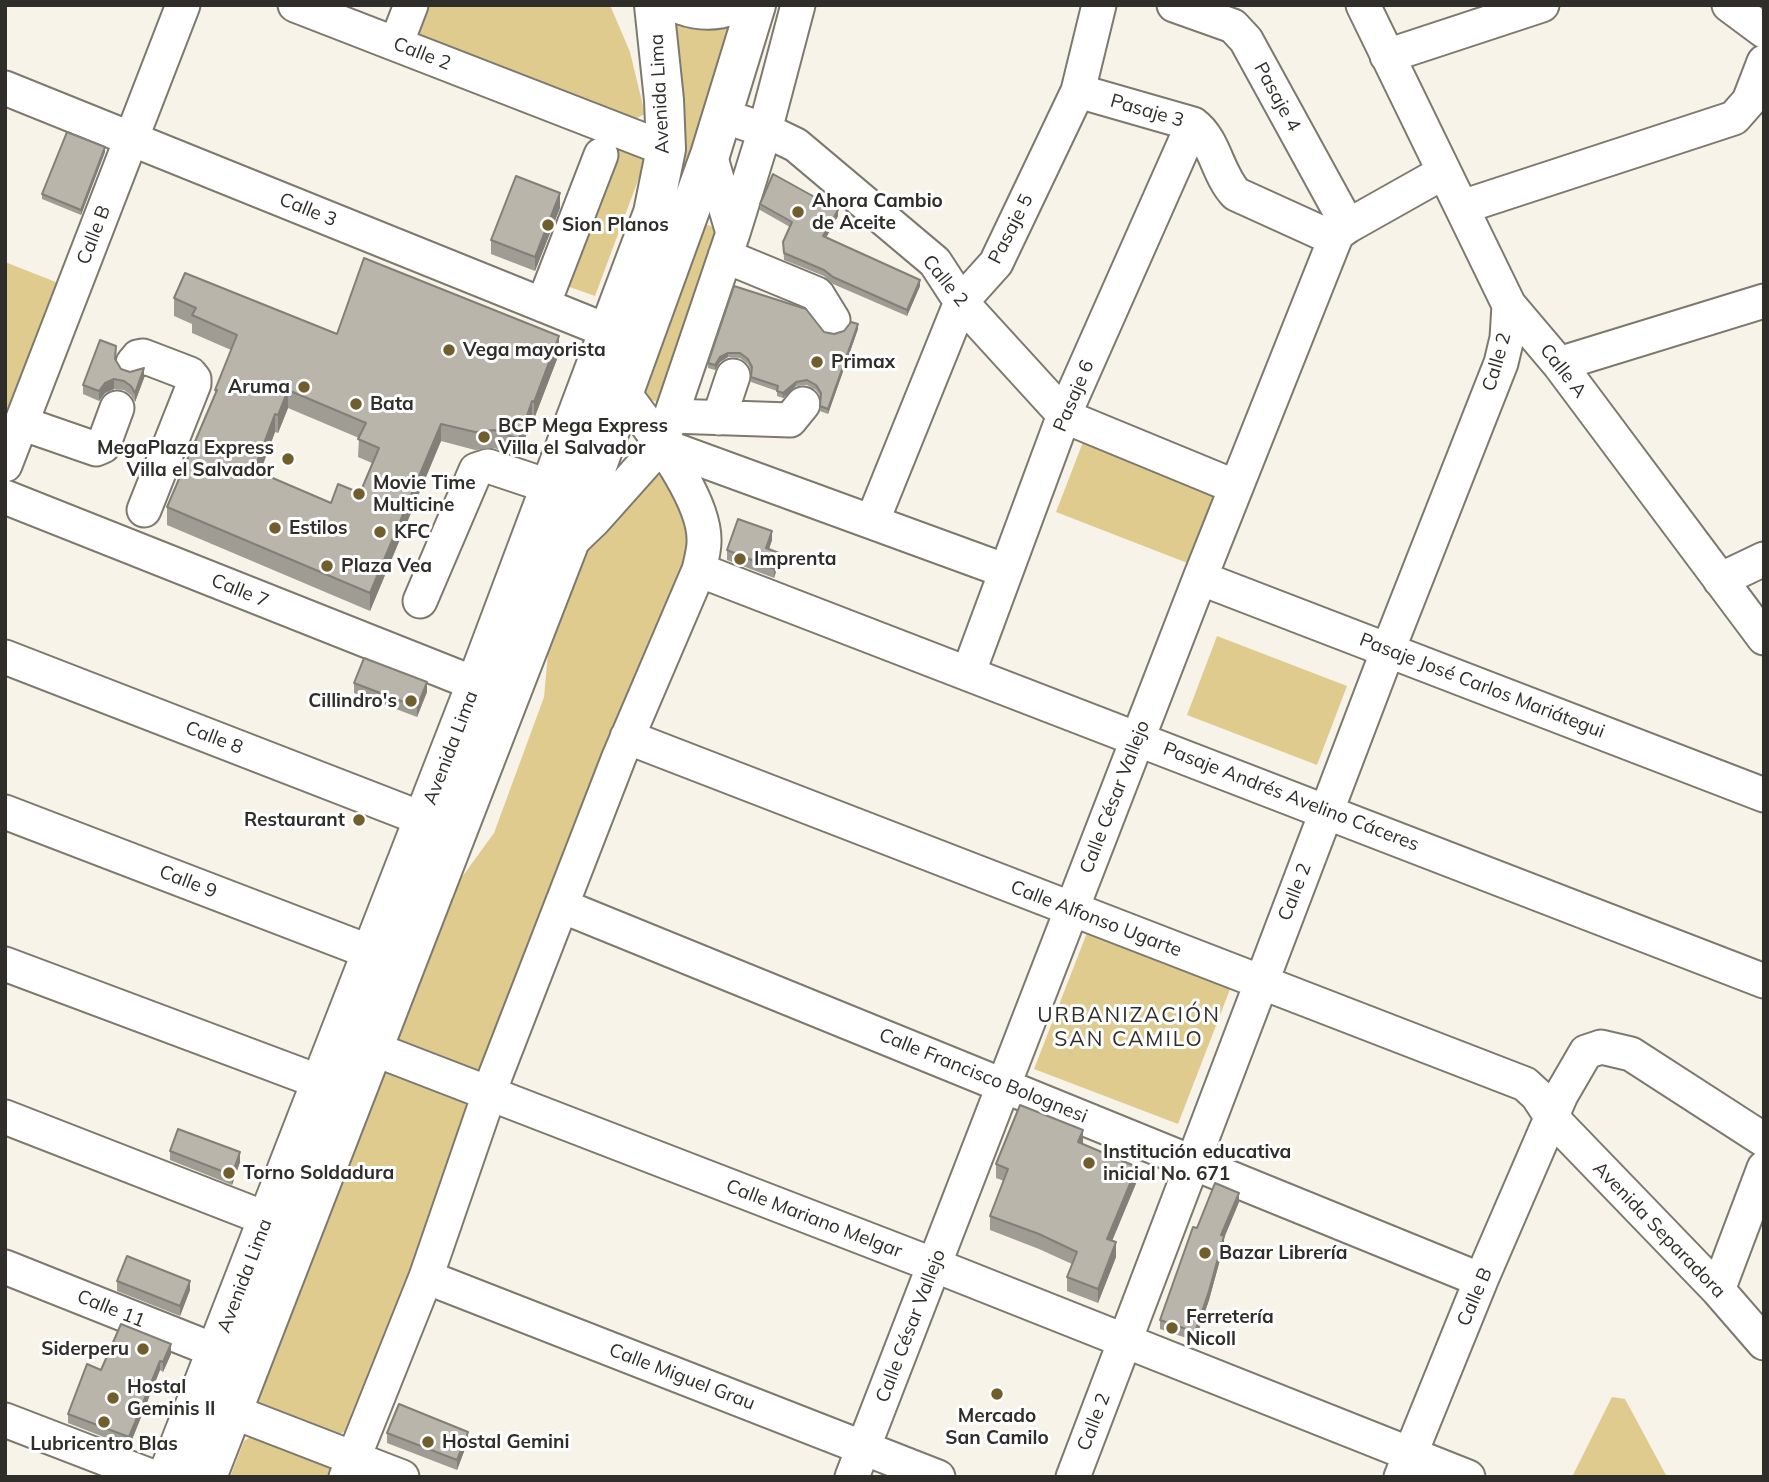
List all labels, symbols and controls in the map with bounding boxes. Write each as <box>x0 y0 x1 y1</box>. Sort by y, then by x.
street label: Calle 2 <box>390 33 454 75</box>
street label: Avenida Lima <box>645 33 675 155</box>
street label: Pasaje 4 <box>1249 59 1305 135</box>
street label: Pasaje 3 <box>1108 90 1186 132</box>
street label: Calle 3 <box>276 188 340 232</box>
place label: Ahora Cambio de Aceite <box>812 190 943 234</box>
street label: Pasaje 5 <box>984 190 1038 268</box>
street label: Calle B <box>72 202 116 268</box>
marker: Ahora Cambio de Aceite <box>790 204 806 220</box>
place label: Sion Planos <box>562 214 669 236</box>
marker: Sion Planos <box>540 217 556 233</box>
street label: Calle 2 <box>917 251 973 311</box>
street label: Calle 2 <box>1478 330 1516 394</box>
place label: Vega mayorista <box>463 339 606 361</box>
street label: Calle A <box>1535 339 1591 403</box>
marker: Vega mayorista <box>441 342 457 358</box>
place label: Primax <box>831 351 895 373</box>
marker: Primax <box>809 354 825 370</box>
street label: Pasaje 6 <box>1049 357 1099 435</box>
place label: Aruma <box>228 376 290 398</box>
marker: Aruma <box>296 379 312 395</box>
place label: Bata <box>370 393 414 415</box>
marker: Bata <box>348 396 364 412</box>
place label: BCP Mega Express Villa el Salvador <box>498 415 668 459</box>
marker: BCP Mega Express Villa el Salvador <box>476 429 492 445</box>
place label: MegaPlaza Express Villa el Salvador <box>97 437 274 481</box>
marker: MegaPlaza Express Villa el Salvador <box>280 451 296 467</box>
place label: Movie Time Multicine <box>373 472 476 516</box>
marker: Movie Time Multicine <box>351 486 367 502</box>
place label: Estilos <box>289 517 348 539</box>
marker: Estilos <box>267 520 283 536</box>
place label: KFC <box>394 521 430 543</box>
marker: KFC <box>372 524 388 540</box>
place label: Imprenta <box>754 548 836 570</box>
marker: Imprenta <box>732 551 748 567</box>
place label: Plaza Vea <box>341 555 432 577</box>
marker: Plaza Vea <box>319 558 335 574</box>
street label: Calle 7 <box>208 569 272 613</box>
street label: Pasaje José Carlos Mariátegui <box>1356 629 1608 743</box>
street label: Avenida Lima <box>419 688 483 808</box>
place label: Cillindro's <box>308 690 397 712</box>
marker: Cillindro's <box>403 693 419 709</box>
street label: Calle 8 <box>182 717 246 759</box>
street label: Calle César Vallejo <box>1075 717 1155 877</box>
street label: Pasaje Andrés Avelino Cáceres <box>1160 738 1422 856</box>
place label: Restaurant <box>244 809 345 831</box>
marker: Restaurant <box>351 812 367 828</box>
street label: Calle 2 <box>1274 860 1316 924</box>
street label: Calle 9 <box>156 861 220 903</box>
street label: Calle Alfonso Ugarte <box>1007 876 1185 962</box>
district label: URBANIZACIÓN SAN CAMILO <box>1039 1003 1219 1053</box>
street label: Calle Francisco Bolognesi <box>876 1024 1090 1128</box>
place label: Institución educativa inicial No. 671 <box>1103 1141 1291 1185</box>
marker: Institución educativa inicial No. 671 <box>1081 1155 1097 1171</box>
street label: Avenida Separadora <box>1588 1157 1730 1303</box>
place label: Torno Soldadura <box>243 1162 394 1184</box>
marker: Torno Soldadura <box>221 1165 237 1181</box>
street label: Calle Mariano Melgar <box>723 1175 905 1263</box>
street label: Avenida Lima <box>213 1216 277 1336</box>
place label: Bazar Librería <box>1219 1242 1348 1264</box>
marker: Bazar Librería <box>1197 1245 1213 1261</box>
street label: Calle César Vallejo <box>871 1246 951 1406</box>
street label: Calle B <box>1453 1264 1497 1330</box>
street label: Calle 11 <box>74 1285 148 1333</box>
place label: Ferretería Nicoll <box>1186 1306 1274 1350</box>
marker: Ferretería Nicoll <box>1164 1320 1180 1336</box>
place label: Siderperu <box>41 1338 129 1360</box>
street label: Calle Miguel Grau <box>606 1339 758 1415</box>
marker: Siderperu <box>135 1341 151 1357</box>
place label: Hostal Geminis II <box>127 1376 215 1420</box>
marker: Mercado San Camilo <box>989 1386 1005 1402</box>
marker: Hostal Geminis II <box>105 1390 121 1406</box>
street label: Calle 2 <box>1073 1390 1115 1454</box>
place label: Mercado San Camilo <box>945 1405 1049 1449</box>
marker: Lubricentro Blas <box>96 1414 112 1430</box>
place label: Hostal Gemini <box>442 1431 569 1453</box>
place label: Lubricentro Blas <box>30 1433 178 1455</box>
marker: Hostal Gemini <box>420 1434 436 1450</box>

